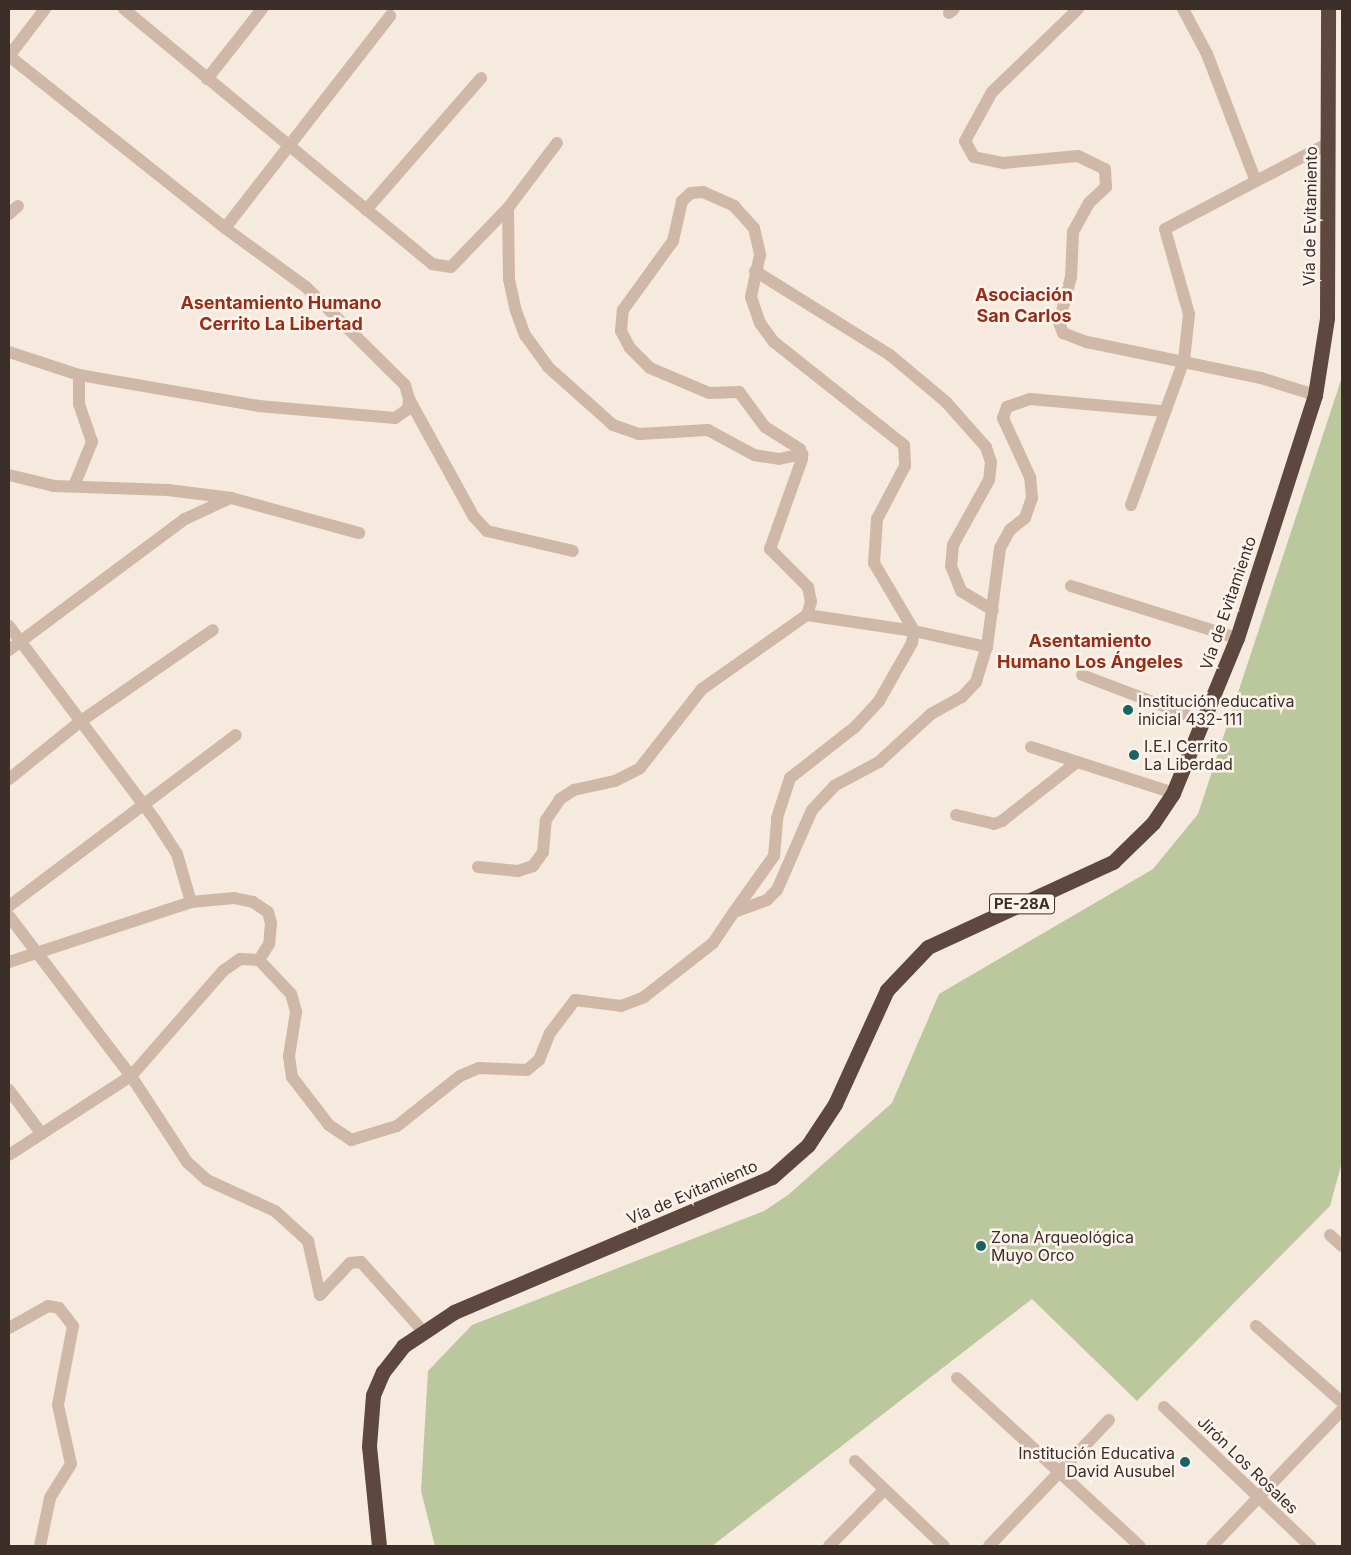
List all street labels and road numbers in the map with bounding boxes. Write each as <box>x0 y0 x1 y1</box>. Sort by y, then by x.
street label: Vía de Evitamiento <box>1299 146 1321 286</box>
street label: Vía de Evitamiento <box>1196 534 1260 672</box>
road number: PE-28A <box>988 892 1056 916</box>
street label: Vía de Evitamiento <box>624 1156 760 1228</box>
street label: Jirón Los Rosales <box>1194 1412 1302 1518</box>

